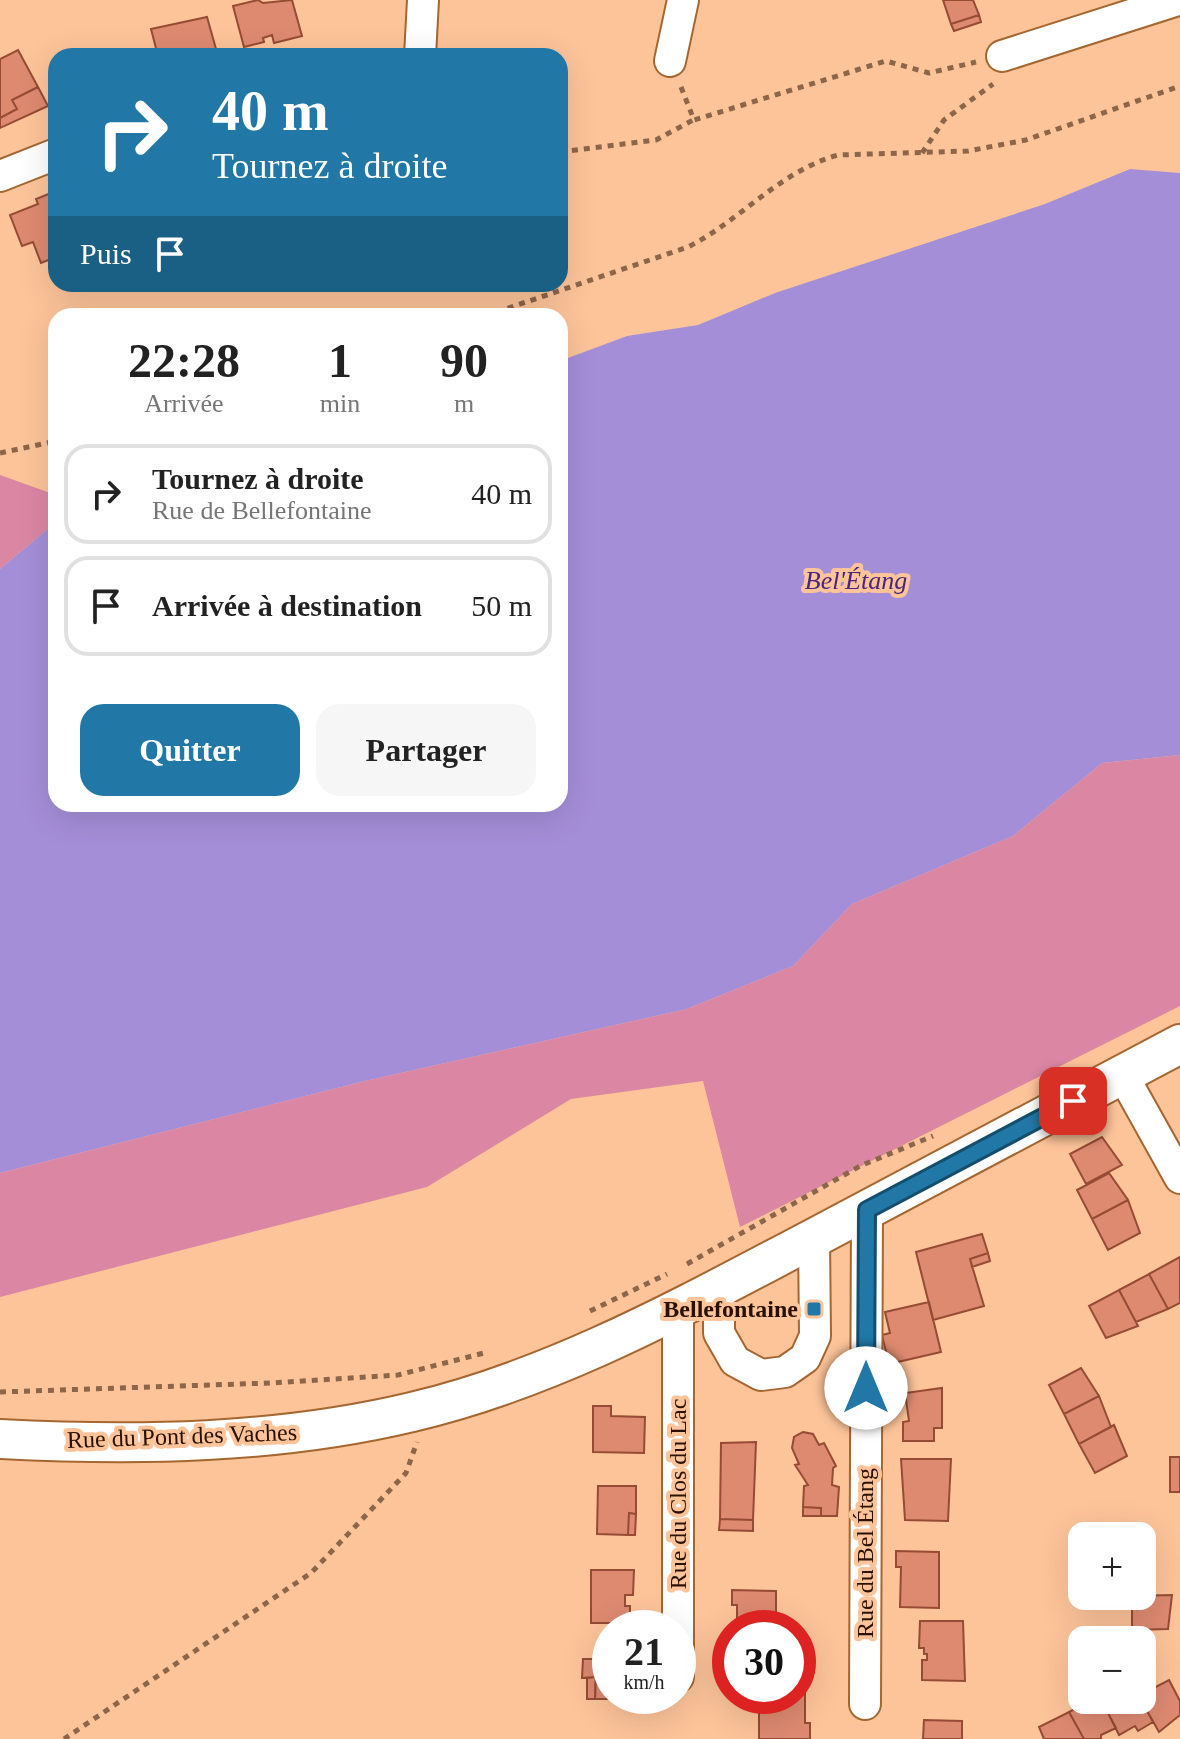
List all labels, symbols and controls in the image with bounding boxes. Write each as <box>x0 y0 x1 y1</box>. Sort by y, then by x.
icon: right <box>80 80 184 184</box>
text: 40 m <box>212 80 329 142</box>
text: Tournez à droite <box>212 146 447 186</box>
icon: arrive <box>148 232 192 276</box>
text: Puis <box>80 237 132 270</box>
text: 22:28 <box>128 334 240 387</box>
text: 1 <box>328 334 352 387</box>
text: 90 <box>440 334 488 387</box>
text: Arrivée <box>144 389 224 418</box>
text: min <box>320 389 360 418</box>
text: m <box>454 389 474 418</box>
text: Tournez à droite <box>152 462 364 495</box>
icon: right <box>84 472 128 516</box>
text: 40 m <box>471 477 532 510</box>
text: Rue de Bellefontaine <box>152 496 371 525</box>
water label: Bel'Étang <box>805 566 907 595</box>
icon: arrive <box>84 584 128 628</box>
text: Arrivée à destination <box>152 589 422 622</box>
text: 50 m <box>471 589 532 622</box>
button: Quitter <box>80 704 300 796</box>
button: Partager <box>316 704 536 796</box>
pin <box>1039 1067 1107 1135</box>
icon: arrive <box>1051 1079 1095 1123</box>
place label: Bellefontaine <box>663 1296 798 1322</box>
marker: Bellefontaine <box>805 1300 823 1318</box>
position arrow <box>824 1346 908 1430</box>
street label: Rue du Clos du Lac <box>665 1399 691 1589</box>
street label: Rue du Pont des Vaches <box>67 1419 297 1453</box>
street label: Rue du Bel Étang <box>852 1468 878 1638</box>
map controls <box>1068 1522 1156 1714</box>
button: + <box>1068 1522 1156 1610</box>
speed limit sign: 30 <box>712 1610 816 1714</box>
button: − <box>1068 1626 1156 1714</box>
text: 21 <box>624 1629 664 1674</box>
text: km/h <box>623 1671 665 1693</box>

